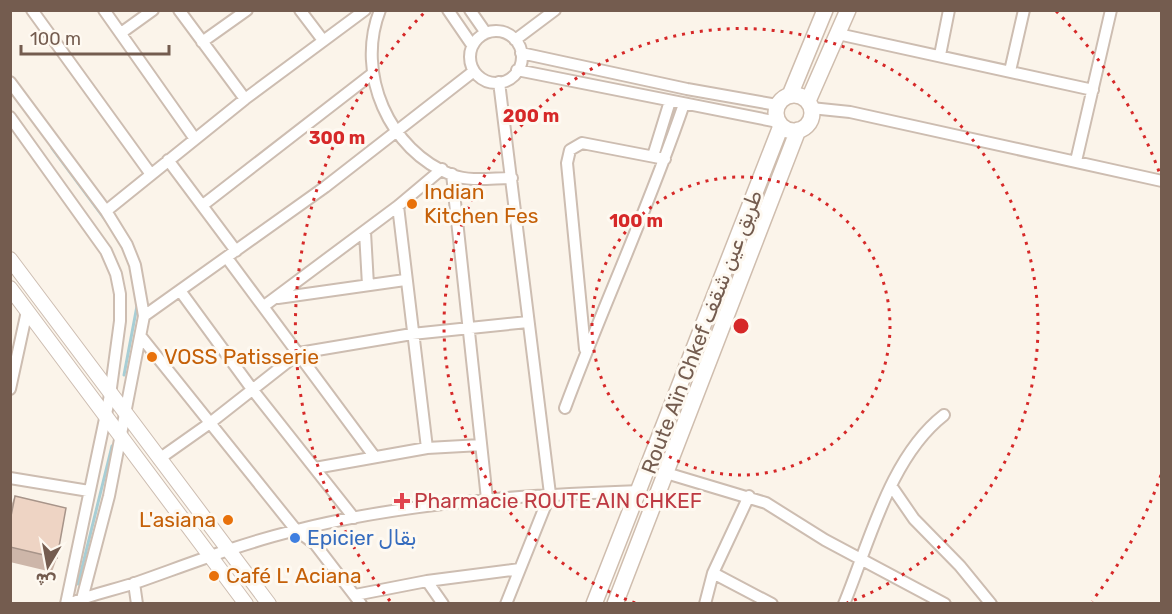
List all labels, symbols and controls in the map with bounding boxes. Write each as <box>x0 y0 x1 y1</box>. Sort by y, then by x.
scale bar <box>21 18 170 56</box>
text: 100 m <box>30 28 81 50</box>
text: 200 m <box>503 105 559 127</box>
text: 300 m <box>309 127 365 149</box>
place label: Indian Kitchen Fes <box>424 179 538 228</box>
street label: Route Aïn Chkef طريق عين شقف <box>636 186 767 477</box>
marker: Indian Kitchen Fes <box>405 197 419 211</box>
text: 100 m <box>609 210 663 232</box>
centre of rings <box>731 316 751 336</box>
place label: VOSS Patisserie <box>164 344 319 369</box>
marker: VOSS Patisserie <box>145 350 159 364</box>
place label: Pharmacie ROUTE AIN CHKEF <box>414 488 702 513</box>
marker: Pharmacie ROUTE AIN CHKEF <box>395 494 409 508</box>
place label: L'asiana <box>139 507 216 532</box>
marker: L'asiana <box>221 513 235 527</box>
place label: Epicier بقال <box>307 525 417 550</box>
marker: Epicier بقال <box>288 531 302 545</box>
north arrow <box>18 536 78 596</box>
place label: Café L' Aciana <box>226 563 362 588</box>
text: ش <box>34 569 57 591</box>
marker: Café L' Aciana <box>207 569 221 583</box>

